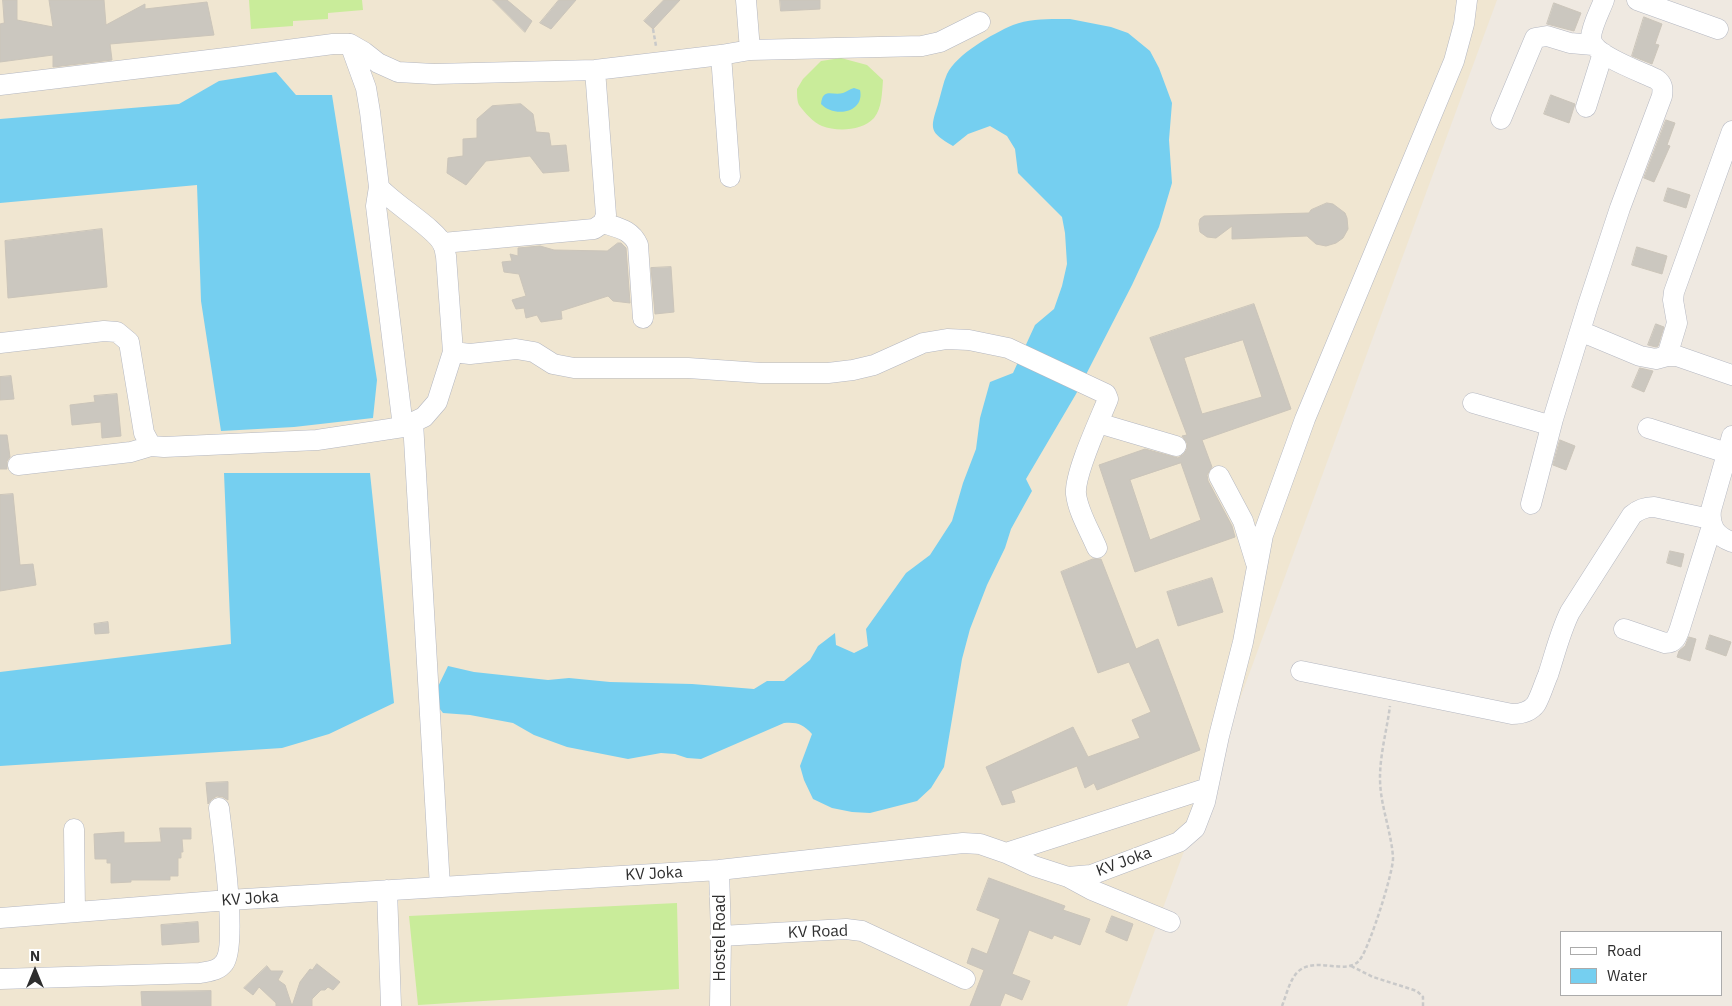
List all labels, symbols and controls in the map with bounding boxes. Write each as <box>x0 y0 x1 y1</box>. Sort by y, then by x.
street label: KV Joka <box>1094 843 1154 881</box>
street label: KV Joka <box>625 863 683 885</box>
street label: KV Joka <box>221 887 279 911</box>
street label: Hostel Road <box>710 894 730 982</box>
street label: KV Road <box>788 921 848 943</box>
legend <box>1560 931 1722 996</box>
text: Road <box>1607 941 1642 960</box>
north arrow <box>10 946 60 996</box>
text: N <box>30 947 40 965</box>
text: Water <box>1607 966 1647 985</box>

